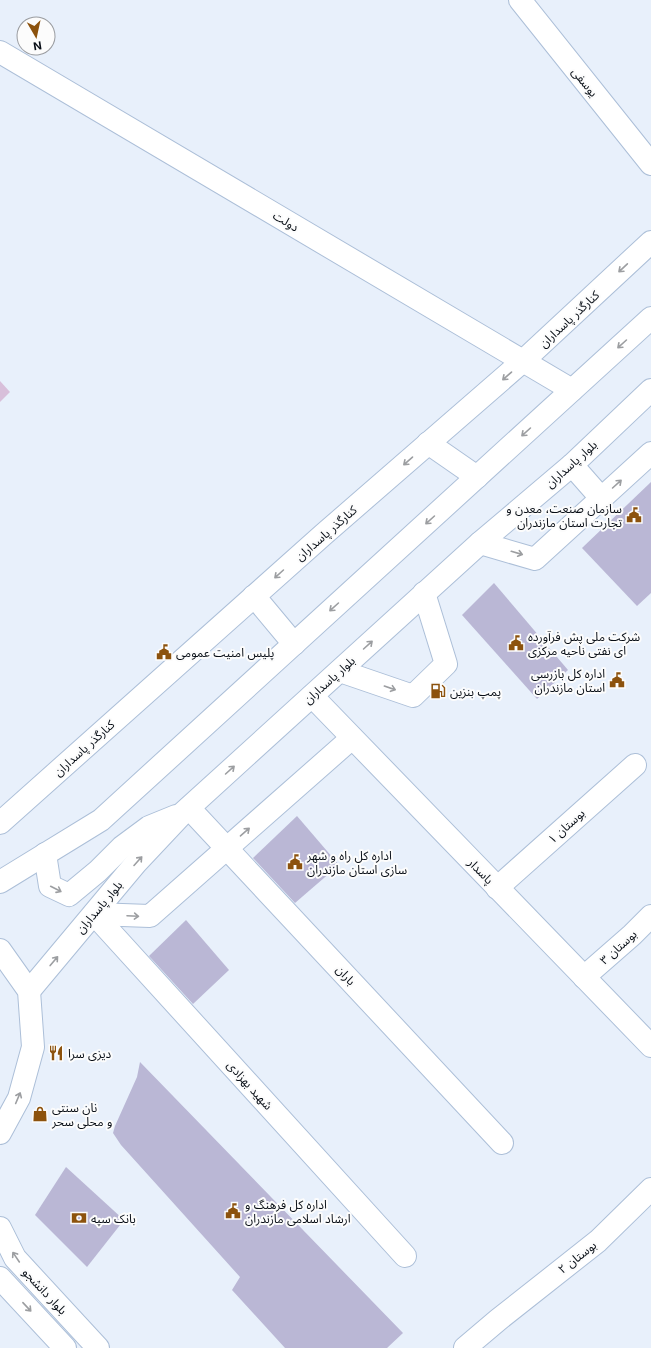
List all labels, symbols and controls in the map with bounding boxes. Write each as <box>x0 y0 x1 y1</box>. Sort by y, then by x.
north arrow <box>16 16 56 56</box>
text: N <box>32 38 43 53</box>
street label: یوسفی <box>569 64 601 100</box>
street label: دولت <box>270 208 302 235</box>
one-way arrow <box>617 264 628 273</box>
street label: کنارگذر پاسداران <box>536 287 604 351</box>
one-way arrow <box>617 340 627 349</box>
one-way arrow <box>501 371 512 380</box>
one-way arrow <box>521 427 531 437</box>
street label: بلوار پاسداران <box>542 437 601 492</box>
one-way arrow <box>403 456 413 465</box>
one-way arrow <box>612 479 623 488</box>
place label: سازمان صنعت، معدن و تجارت استان مازندران <box>506 501 622 530</box>
street label: کنارگذر پاسداران <box>292 502 361 565</box>
public building icon: سازمان صنعت، معدن و تجارت استان مازندران <box>625 506 643 524</box>
one-way arrow <box>425 515 435 524</box>
one-way arrow <box>510 550 523 557</box>
one-way arrow <box>274 569 284 579</box>
one-way arrow <box>329 602 339 612</box>
place label: شرکت ملی پش فرآورده ای نفتی ناحیه مرکزی <box>528 629 640 658</box>
public building icon: شرکت ملی پش فرآورده ای نفتی ناحیه مرکزی <box>507 634 525 652</box>
one-way arrow <box>363 640 373 650</box>
public building icon: پلیس امنیت عمومی <box>155 643 173 661</box>
place label: پلیس امنیت عمومی <box>176 645 274 661</box>
street label: بلوار پاسداران <box>300 653 359 708</box>
place label: اداره کل بازرسی استان مازندران <box>531 666 605 695</box>
public building icon: اداره کل بازرسی استان مازندران <box>608 671 626 689</box>
fuel station icon: پمپ بنزین <box>429 682 447 700</box>
place label: پمپ بنزین <box>450 684 501 700</box>
one-way arrow <box>383 685 396 692</box>
street label: کنارگذر پاسداران <box>51 716 119 780</box>
one-way arrow <box>225 766 236 775</box>
street label: بوستان ۱ <box>544 805 588 847</box>
one-way arrow <box>240 828 250 837</box>
place label: اداره کل راه و شهر سازی استان مازندران <box>306 848 407 877</box>
public building icon: اداره کل راه و شهر سازی استان مازندران <box>286 853 304 871</box>
street label: پاسدار <box>464 854 497 888</box>
one-way arrow <box>133 856 142 867</box>
street label: بلوار پاسداران <box>73 878 126 937</box>
one-way arrow <box>50 886 62 893</box>
one-way arrow <box>126 912 139 919</box>
street label: بوستان ۳ <box>596 926 640 968</box>
one-way arrow <box>50 956 59 967</box>
street label: باران <box>333 962 359 988</box>
restaurant icon: دیزی سرا <box>47 1044 65 1062</box>
place label: دیزی سرا <box>68 1046 112 1061</box>
street label: شهید بهزادی <box>224 1057 276 1113</box>
one-way arrow <box>15 1093 22 1105</box>
place label: نان سنتی و محلی سحر <box>51 1100 112 1129</box>
shop icon: نان سنتی و محلی سحر <box>31 1105 49 1123</box>
place label: اداره کل فرهنگ و ارشاد اسلامی مازندران <box>245 1197 351 1226</box>
public building icon: اداره کل فرهنگ و ارشاد اسلامی مازندران <box>224 1202 242 1220</box>
bank icon: بانک سپه <box>70 1209 88 1227</box>
place label: بانک سپه <box>91 1211 136 1227</box>
street label: بوستان ۲ <box>555 1237 599 1277</box>
one-way arrow <box>12 1252 20 1263</box>
street label: بلوار دانشجو <box>20 1265 70 1318</box>
one-way arrow <box>22 1302 31 1312</box>

